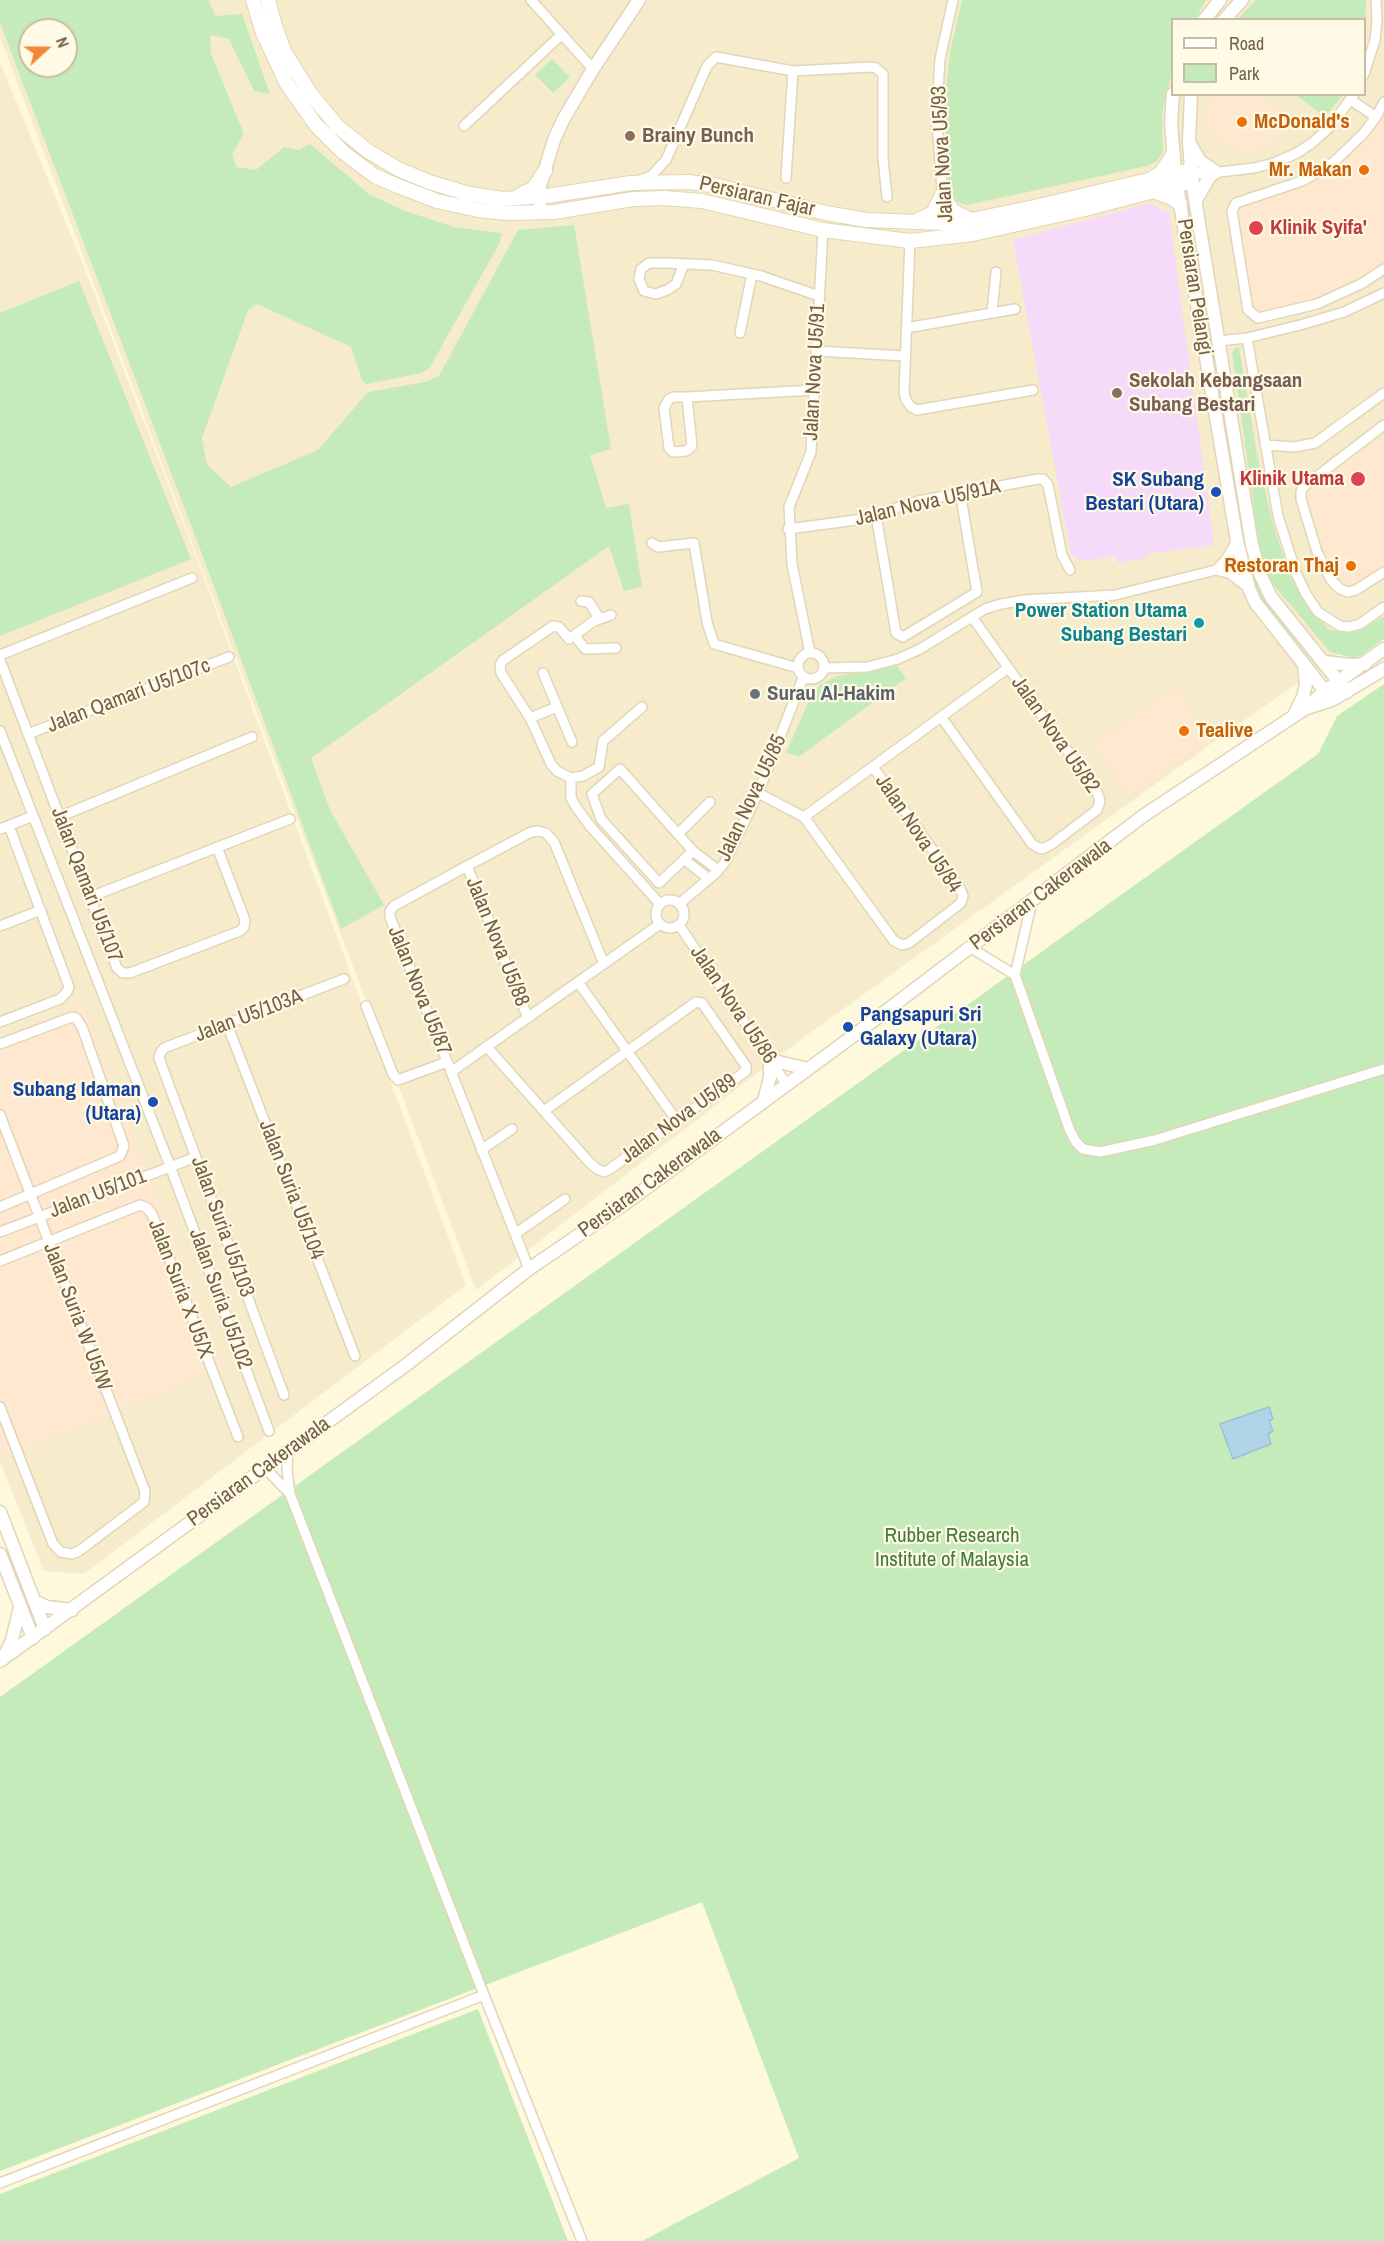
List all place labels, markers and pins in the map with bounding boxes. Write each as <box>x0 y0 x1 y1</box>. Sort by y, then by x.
place label: McDonald's <box>1254 109 1350 135</box>
marker: McDonald's <box>1235 115 1249 129</box>
place label: Brainy Bunch <box>642 123 754 149</box>
marker: Brainy Bunch <box>623 129 637 143</box>
place label: Mr. Makan <box>1269 157 1352 183</box>
marker: Mr. Makan <box>1357 163 1371 177</box>
place label: Klinik Syifa' <box>1270 215 1367 241</box>
marker: Klinik Syifa' <box>1247 219 1265 237</box>
place label: Sekolah Kebangsaan Subang Bestari <box>1129 368 1302 418</box>
marker: Sekolah Kebangsaan Subang Bestari <box>1110 386 1124 400</box>
place label: Klinik Utama <box>1240 466 1344 492</box>
place label: SK Subang Bestari (Utara) <box>1085 467 1204 517</box>
marker: Klinik Utama <box>1349 470 1367 488</box>
marker: SK Subang Bestari (Utara) <box>1209 485 1223 499</box>
place label: Restoran Thaj <box>1224 553 1339 579</box>
marker: Restoran Thaj <box>1344 559 1358 573</box>
place label: Power Station Utama Subang Bestari <box>1015 598 1187 648</box>
marker: Power Station Utama Subang Bestari <box>1192 616 1206 630</box>
place label: Surau Al-Hakim <box>767 681 895 707</box>
marker: Surau Al-Hakim <box>748 687 762 701</box>
place label: Tealive <box>1196 718 1253 744</box>
marker: Tealive <box>1177 724 1191 738</box>
place label: Pangsapuri Sri Galaxy (Utara) <box>860 1002 982 1052</box>
marker: Pangsapuri Sri Galaxy (Utara) <box>841 1020 855 1034</box>
place label: Subang Idaman (Utara) <box>13 1077 141 1127</box>
marker: Subang Idaman (Utara) <box>146 1095 160 1109</box>

